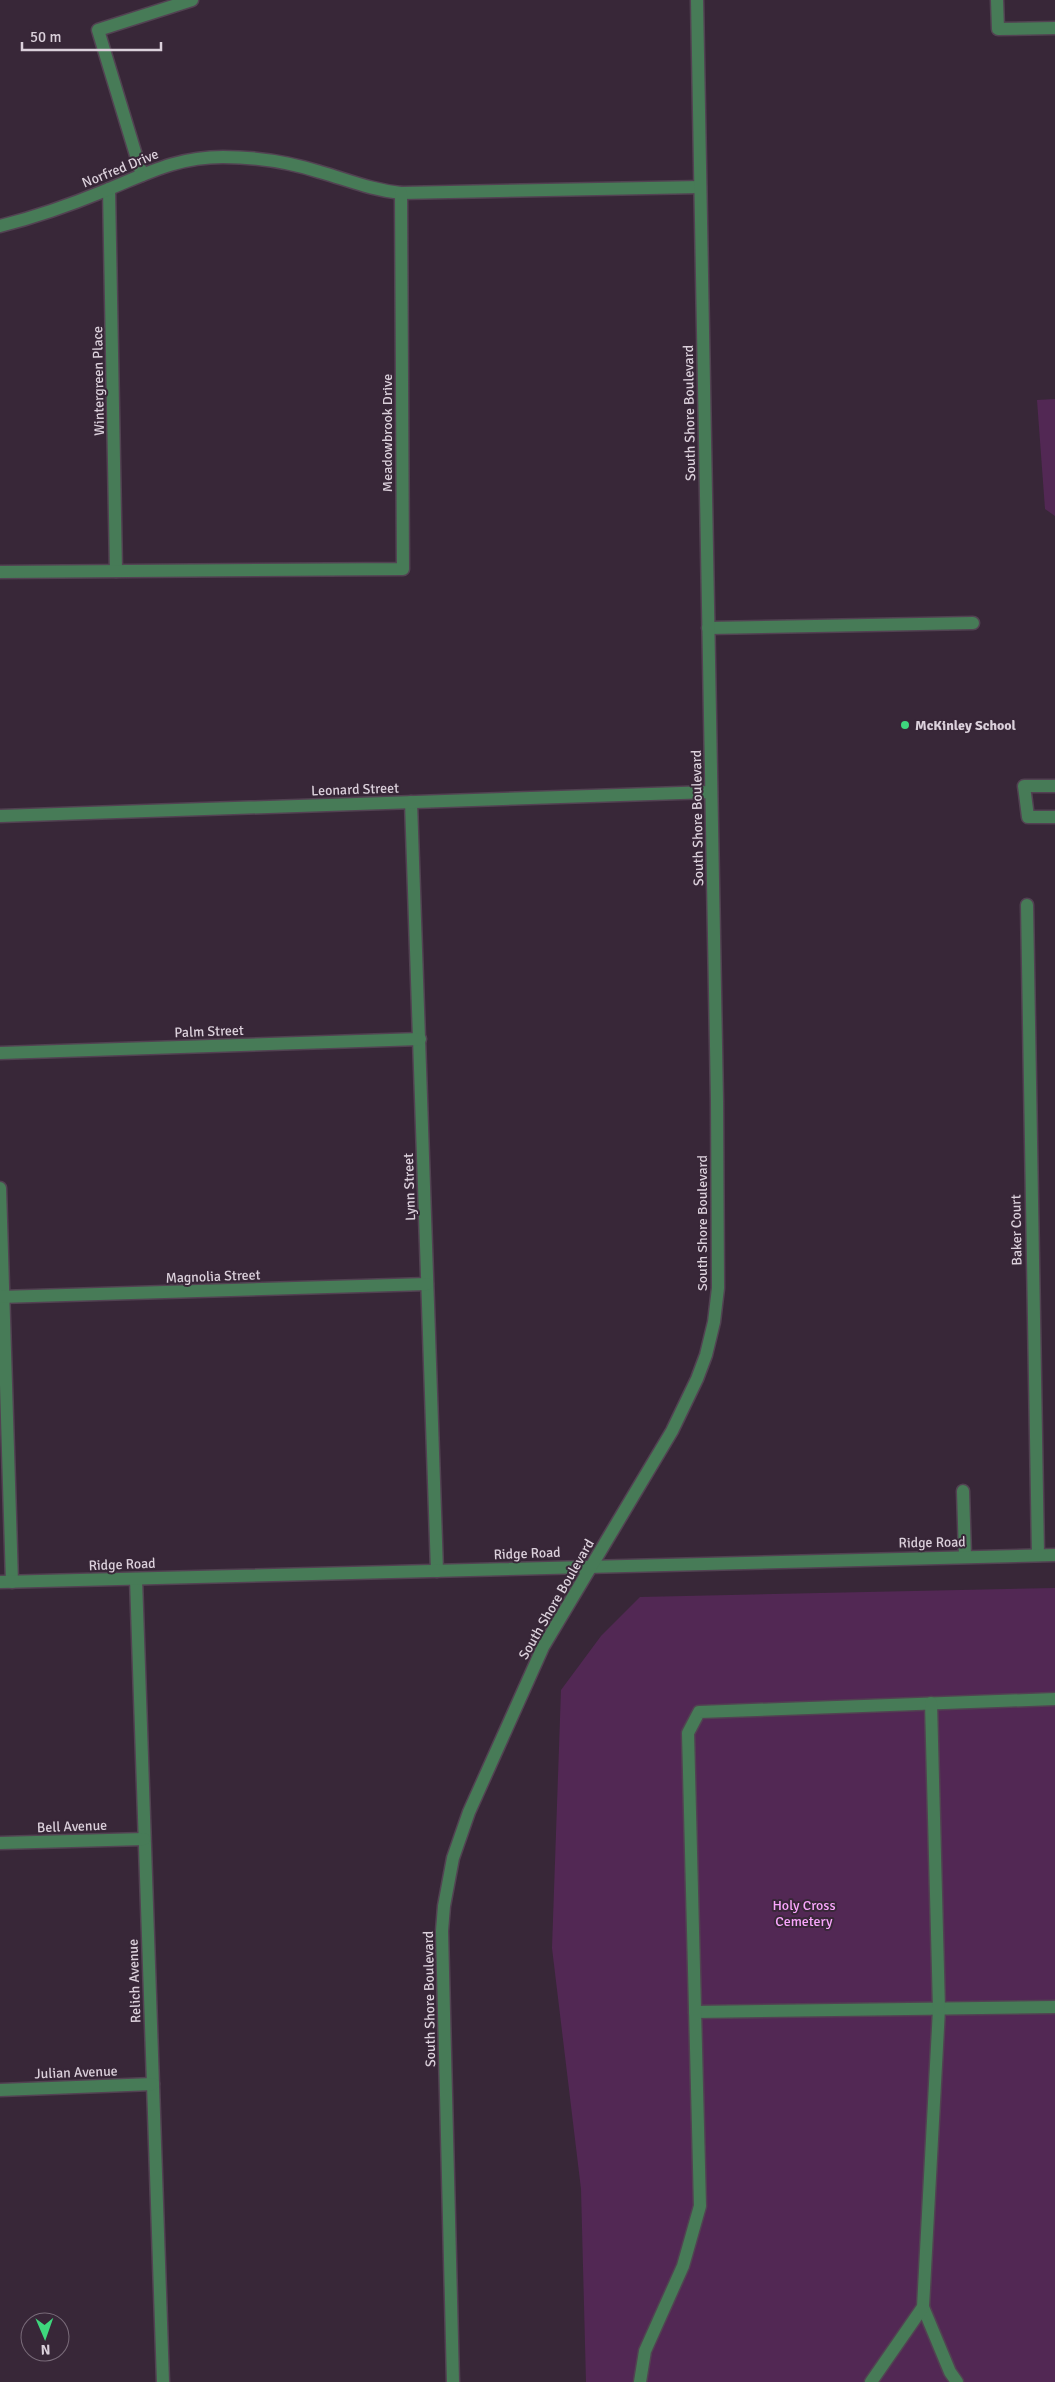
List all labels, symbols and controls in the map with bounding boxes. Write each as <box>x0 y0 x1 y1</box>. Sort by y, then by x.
scale bar <box>22 20 161 52</box>
text: 50 m <box>30 28 61 46</box>
street label: Norfred Drive <box>79 145 161 192</box>
street label: Wintergreen Place <box>89 326 108 436</box>
street label: South Shore Boulevard <box>680 345 699 481</box>
street label: Meadowbrook Drive <box>379 374 396 492</box>
place label: McKinley School <box>915 717 1017 734</box>
marker: McKinley School <box>899 719 911 731</box>
street label: South Shore Boulevard <box>688 750 707 886</box>
street label: Leonard Street <box>311 779 399 800</box>
street label: Palm Street <box>174 1022 244 1041</box>
street label: Lynn Street <box>400 1153 419 1221</box>
street label: South Shore Boulevard <box>694 1155 711 1291</box>
street label: Baker Court <box>1007 1194 1026 1266</box>
street label: Magnolia Street <box>165 1266 261 1287</box>
street label: Ridge Road <box>898 1533 966 1552</box>
street label: South Shore Boulevard <box>515 1536 598 1662</box>
street label: Ridge Road <box>493 1544 561 1563</box>
street label: Ridge Road <box>88 1555 156 1574</box>
street label: Bell Avenue <box>37 1817 108 1836</box>
park label: Holy Cross Cemetery <box>772 1897 836 1930</box>
street label: South Shore Boulevard <box>420 1931 439 2067</box>
street label: Relich Avenue <box>125 1939 144 2023</box>
street label: Julian Avenue <box>34 2063 118 2082</box>
north arrow <box>20 2312 70 2362</box>
text: N <box>40 2341 51 2358</box>

